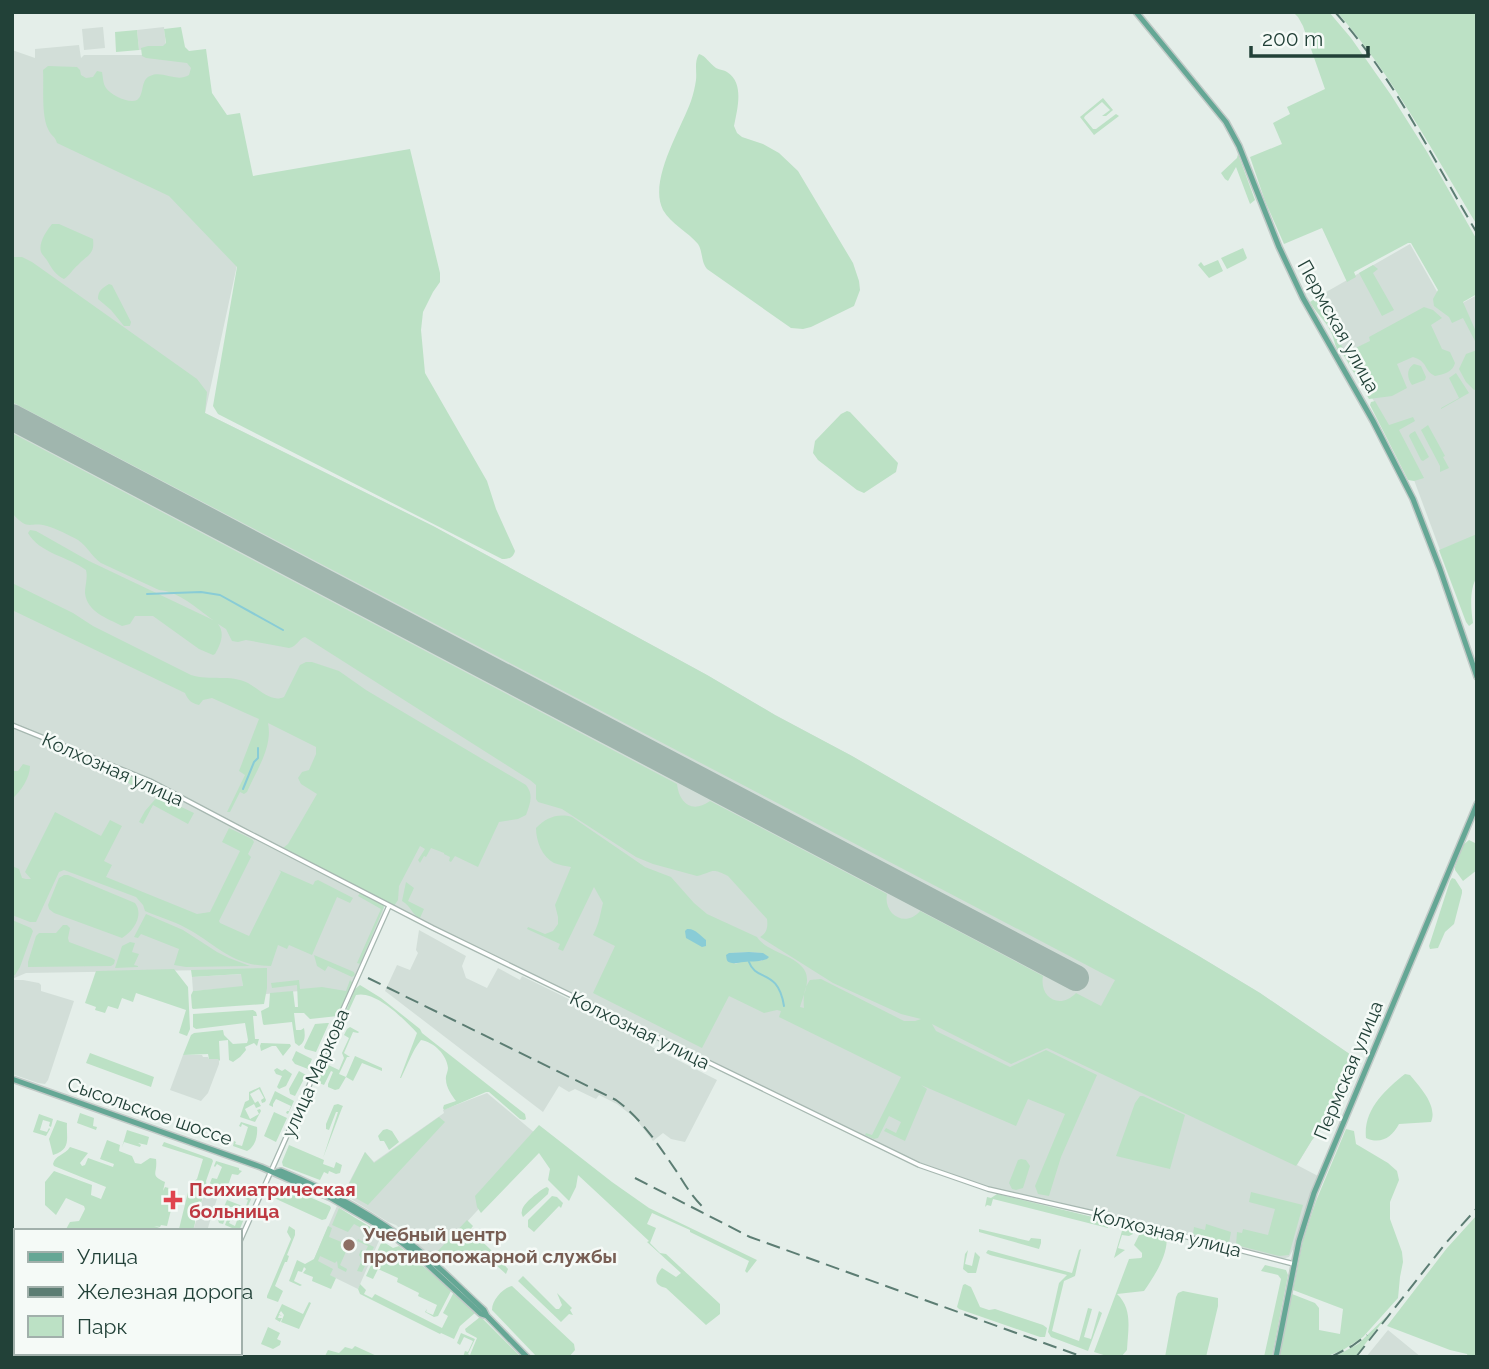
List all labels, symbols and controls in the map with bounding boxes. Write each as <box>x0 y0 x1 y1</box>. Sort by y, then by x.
scale bar <box>1251 14 1368 58</box>
text: 200 m <box>1262 26 1323 51</box>
street label: Пермская улица <box>1293 256 1385 396</box>
street label: Колхозная улица <box>39 728 187 810</box>
street label: Колхозная улица <box>567 987 713 1073</box>
street label: Пермская улица <box>1309 997 1387 1143</box>
street label: улица Маркова <box>277 1005 353 1141</box>
street label: Сысольское шоссе <box>65 1072 235 1150</box>
place label: Психиатрическая больница <box>189 1178 356 1222</box>
marker: Психиатрическая больница <box>163 1190 183 1210</box>
street label: Колхозная улица <box>1090 1203 1244 1261</box>
place label: Учебный центр противопожарной службы <box>362 1223 617 1267</box>
legend <box>14 1229 242 1355</box>
marker: Учебный центр противопожарной службы <box>341 1237 357 1253</box>
text: Улица <box>77 1244 138 1269</box>
text: Железная дорога <box>77 1279 253 1304</box>
text: Парк <box>77 1314 127 1339</box>

